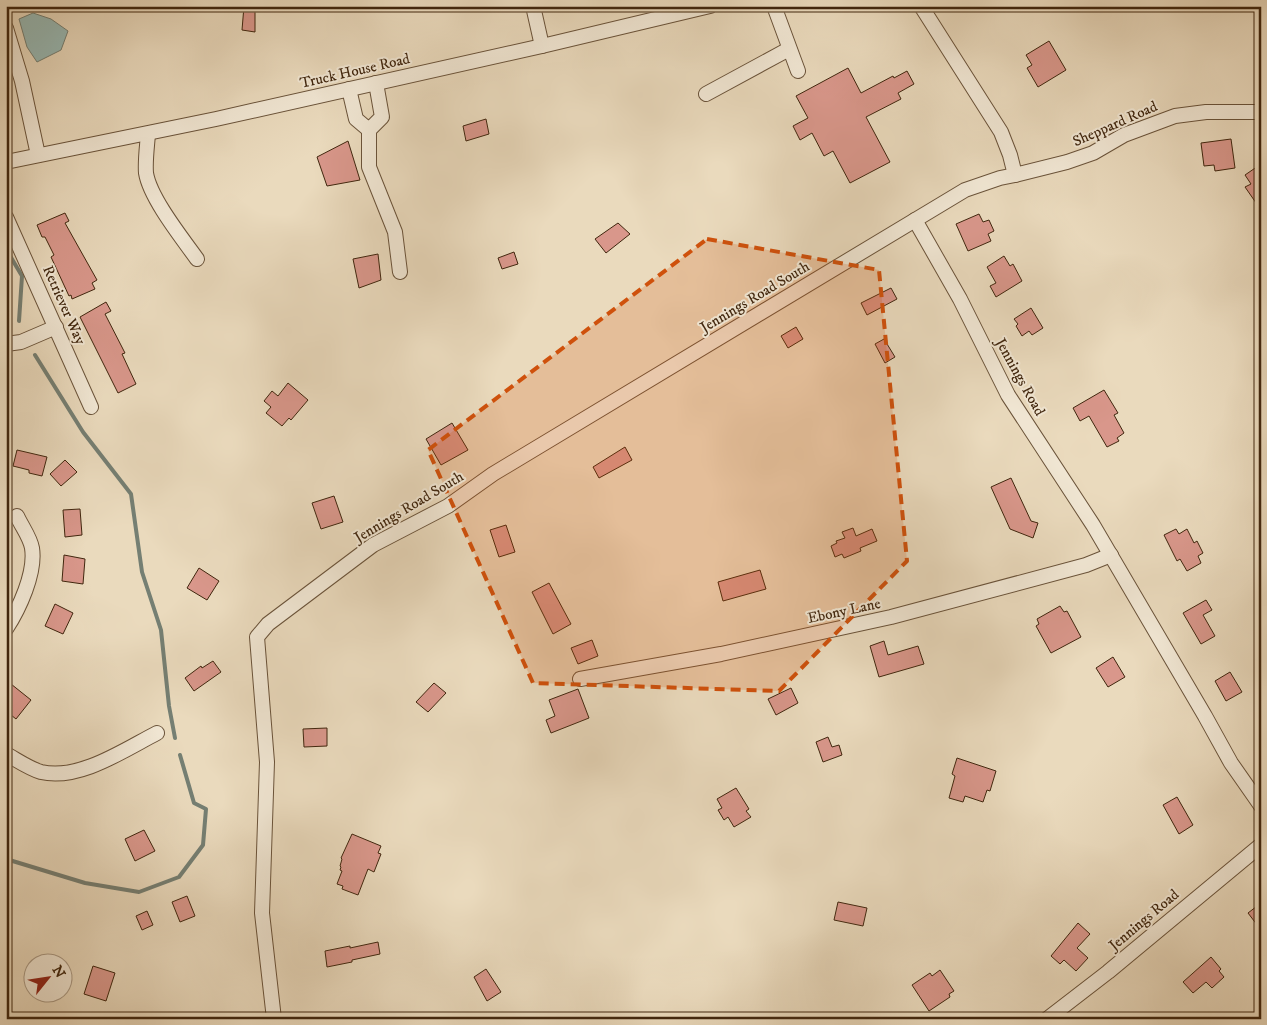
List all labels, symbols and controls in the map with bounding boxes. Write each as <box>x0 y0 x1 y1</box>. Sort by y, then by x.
street label: Truck House Road <box>298 49 412 93</box>
street label: Sheppard Road <box>1070 97 1161 151</box>
street label: Jennings Road South <box>695 257 813 338</box>
street label: Retriever Way <box>38 263 90 348</box>
street label: Jennings Road <box>990 333 1049 420</box>
street label: Jennings Road South <box>349 467 467 548</box>
street label: Ebony Lane <box>806 594 882 628</box>
street label: Jennings Road <box>1103 885 1183 956</box>
north arrow <box>22 952 72 1002</box>
text: N <box>48 963 69 982</box>

